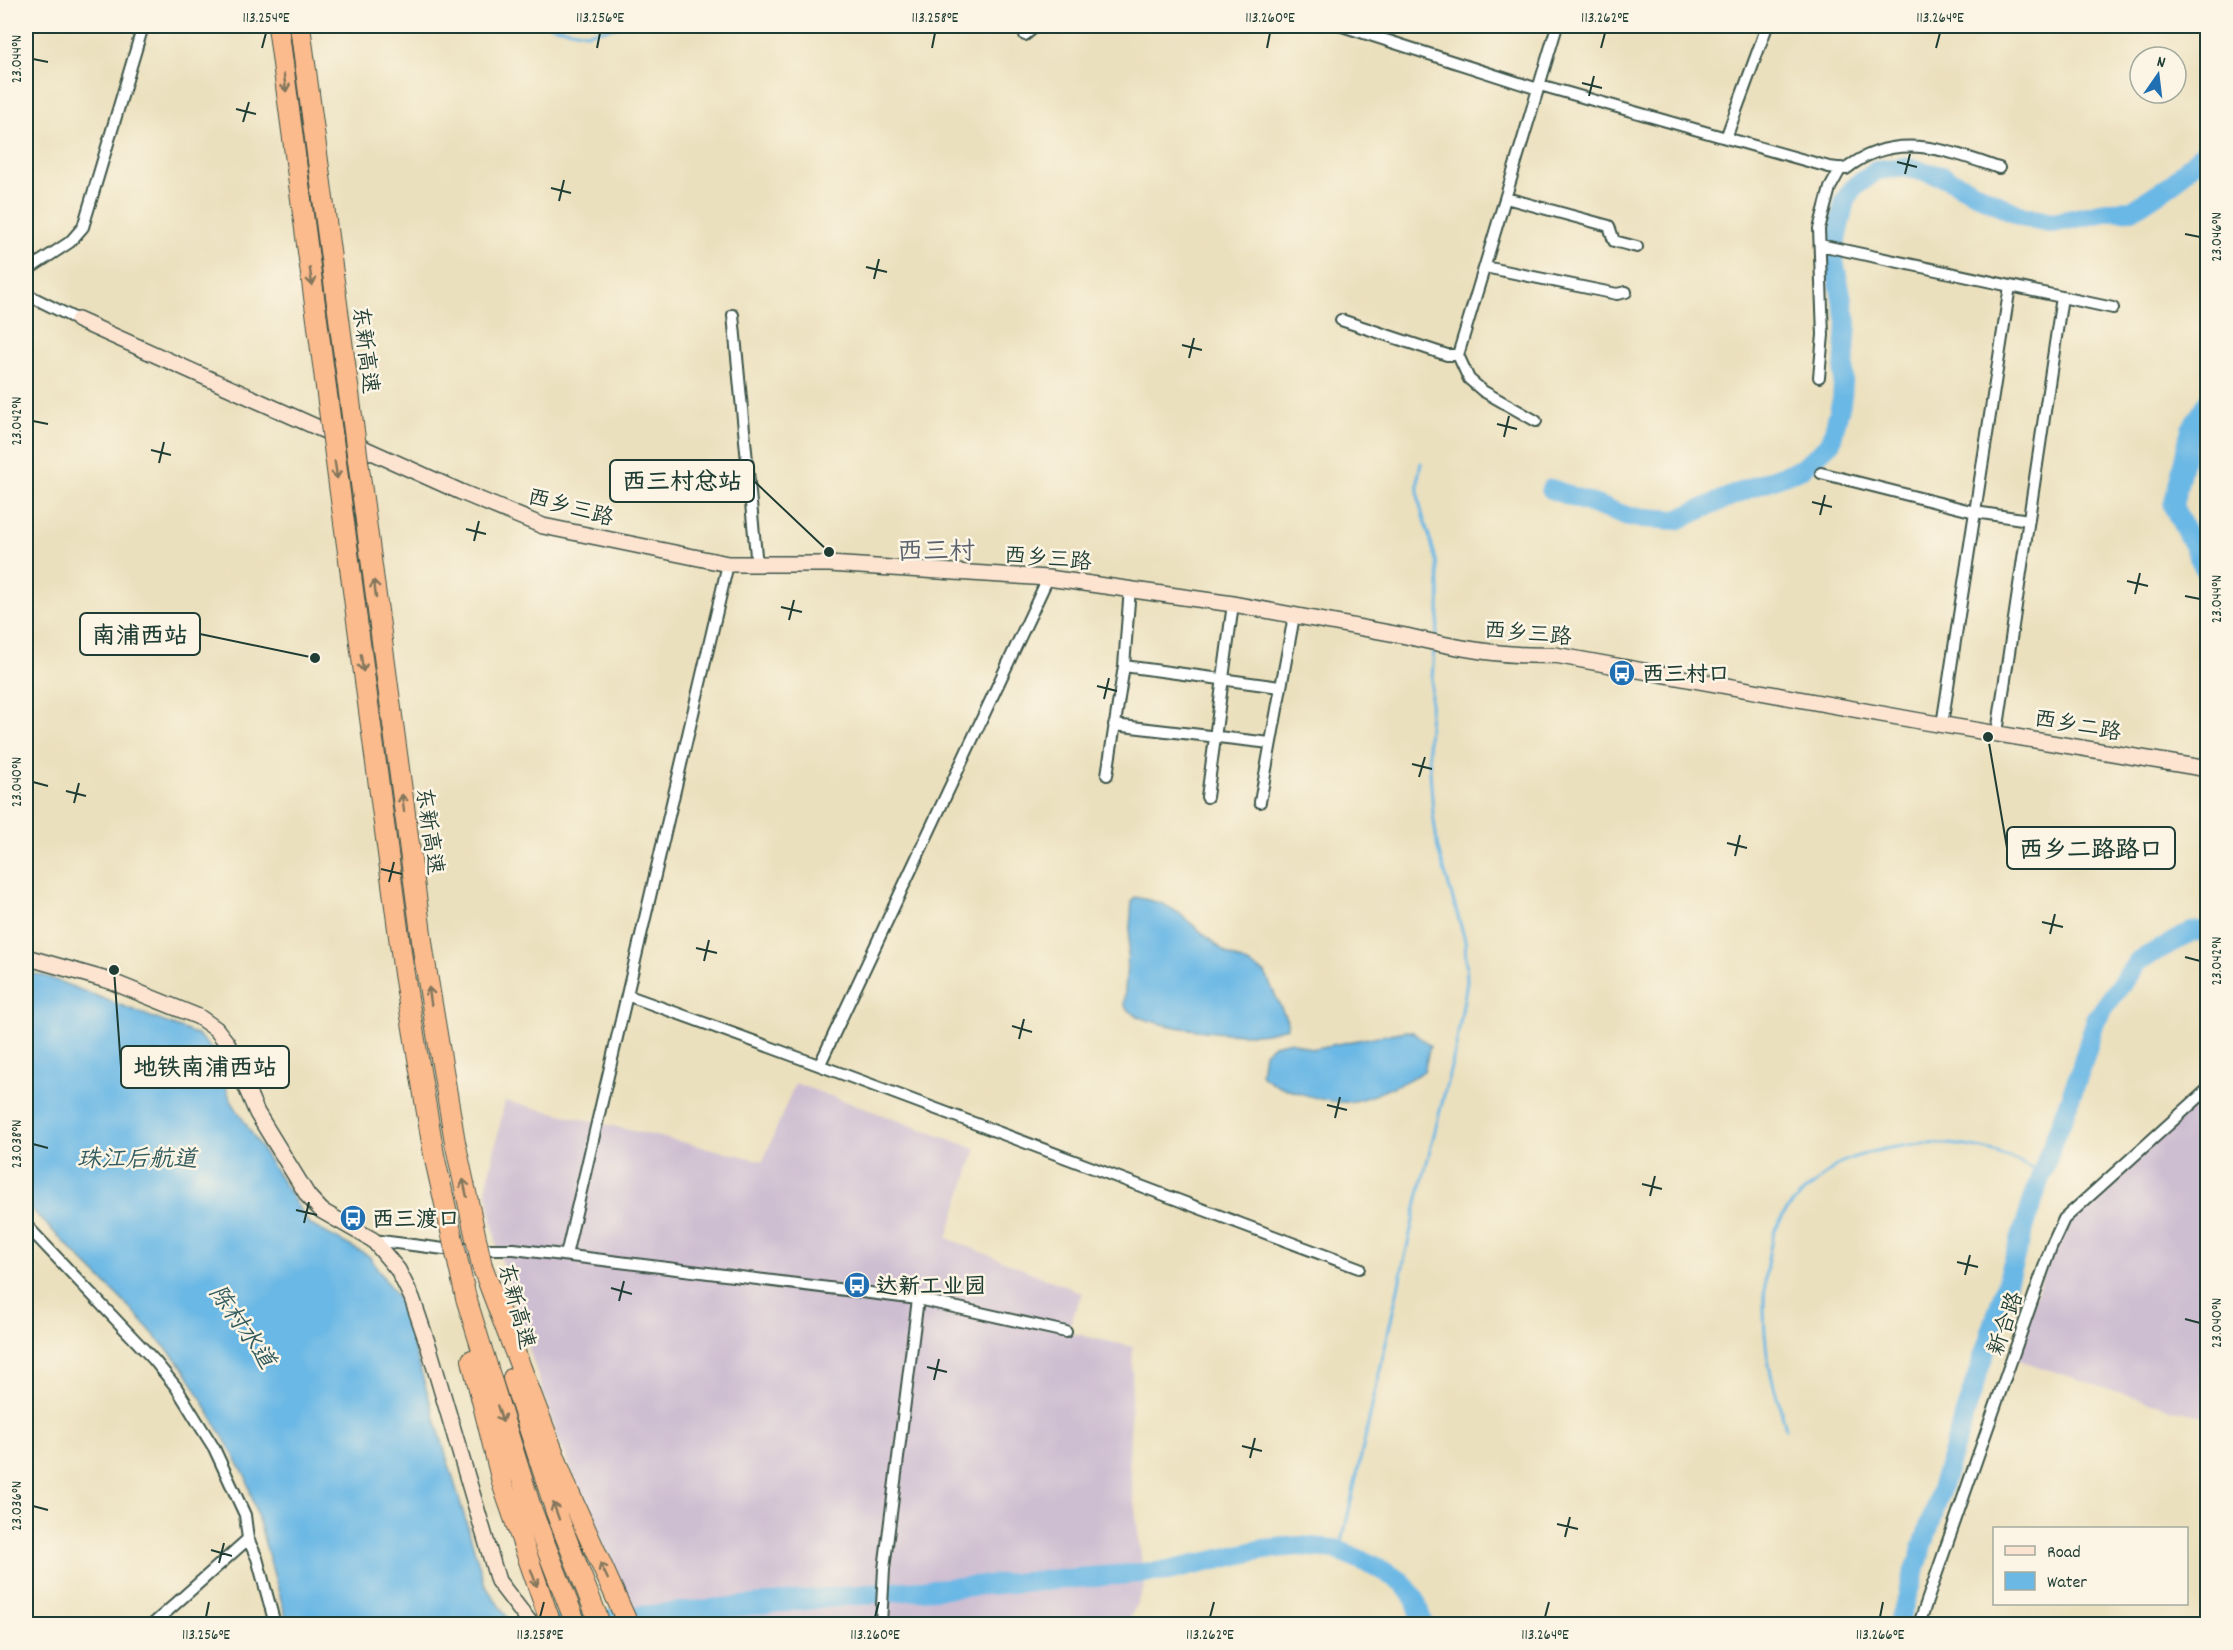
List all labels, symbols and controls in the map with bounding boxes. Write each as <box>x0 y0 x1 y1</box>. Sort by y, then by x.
text: 113.254°E <box>242 8 290 30</box>
text: 113.256°E <box>576 8 624 30</box>
text: 113.258°E <box>912 8 959 30</box>
text: 113.260°E <box>1245 8 1295 30</box>
text: 113.262°E <box>1581 8 1629 30</box>
text: 113.264°E <box>1916 8 1964 30</box>
text: 23.044°N <box>7 35 29 83</box>
north arrow <box>2128 45 2188 105</box>
text: N <box>2154 51 2168 75</box>
one-way arrow <box>280 73 291 93</box>
text: 23.046°N <box>2207 212 2229 262</box>
one-way arrow <box>306 266 317 286</box>
street label: 东新高速 <box>343 305 384 396</box>
text: 23.042°N <box>7 397 29 445</box>
one-way arrow <box>331 460 342 480</box>
callout: 西三村总站 <box>610 460 754 502</box>
text: 西三村总站 <box>622 467 742 501</box>
street label: 西乡三路 <box>524 483 617 536</box>
district label: 西三村 <box>897 535 975 572</box>
street label: 西乡三路 <box>1003 541 1093 580</box>
text: 23.044°N <box>2207 575 2229 623</box>
one-way arrow <box>369 580 380 599</box>
callout: 南浦西站 <box>80 613 200 655</box>
street label: 西乡三路 <box>1483 616 1573 655</box>
text: 南浦西站 <box>92 621 188 655</box>
one-way arrow <box>356 653 367 673</box>
bus stop icon: 西三村口 <box>1607 658 1637 688</box>
place label: 西三村口 <box>1642 661 1730 692</box>
street label: 西乡二路 <box>2031 705 2123 750</box>
text: 23.040°N <box>7 757 29 807</box>
street label: 东新高速 <box>406 786 449 877</box>
one-way arrow <box>397 794 408 814</box>
callout: 西乡二路路口 <box>2007 827 2175 869</box>
text: 西乡二路路口 <box>2019 835 2163 869</box>
text: 23.042°N <box>2207 937 2229 985</box>
one-way arrow <box>424 987 435 1007</box>
callout: 地铁南浦西站 <box>121 1046 289 1088</box>
text: 地铁南浦西站 <box>133 1053 277 1087</box>
text: 23.038°N <box>7 1120 29 1168</box>
water label: 珠江后航道 <box>77 1144 199 1178</box>
one-way arrow <box>458 1179 470 1198</box>
bus stop icon: 西三渡口 <box>338 1203 368 1233</box>
place label: 西三渡口 <box>372 1206 460 1237</box>
street label: 东新高速 <box>488 1260 541 1353</box>
bus stop icon: 达新工业园 <box>842 1270 872 1300</box>
place label: 达新工业园 <box>876 1273 986 1304</box>
water label: 陈村水道 <box>199 1279 283 1378</box>
street label: 新合路 <box>1982 1288 2033 1360</box>
text: 23.040°N <box>2207 1298 2229 1348</box>
one-way arrow <box>496 1404 507 1423</box>
text: 23.036°N <box>7 1481 29 1531</box>
one-way arrow <box>550 1503 561 1521</box>
legend <box>1993 1527 2188 1605</box>
text: Road <box>2047 1541 2081 1566</box>
one-way arrow <box>598 1563 610 1581</box>
one-way arrow <box>529 1569 540 1587</box>
text: Water <box>2047 1571 2087 1596</box>
text: 113.256°E <box>182 1625 230 1647</box>
text: 113.258°E <box>517 1625 564 1647</box>
text: 113.260°E <box>850 1625 900 1647</box>
text: 113.262°E <box>1186 1625 1234 1647</box>
text: 113.264°E <box>1521 1625 1569 1647</box>
text: 113.266°E <box>1856 1625 1904 1647</box>

